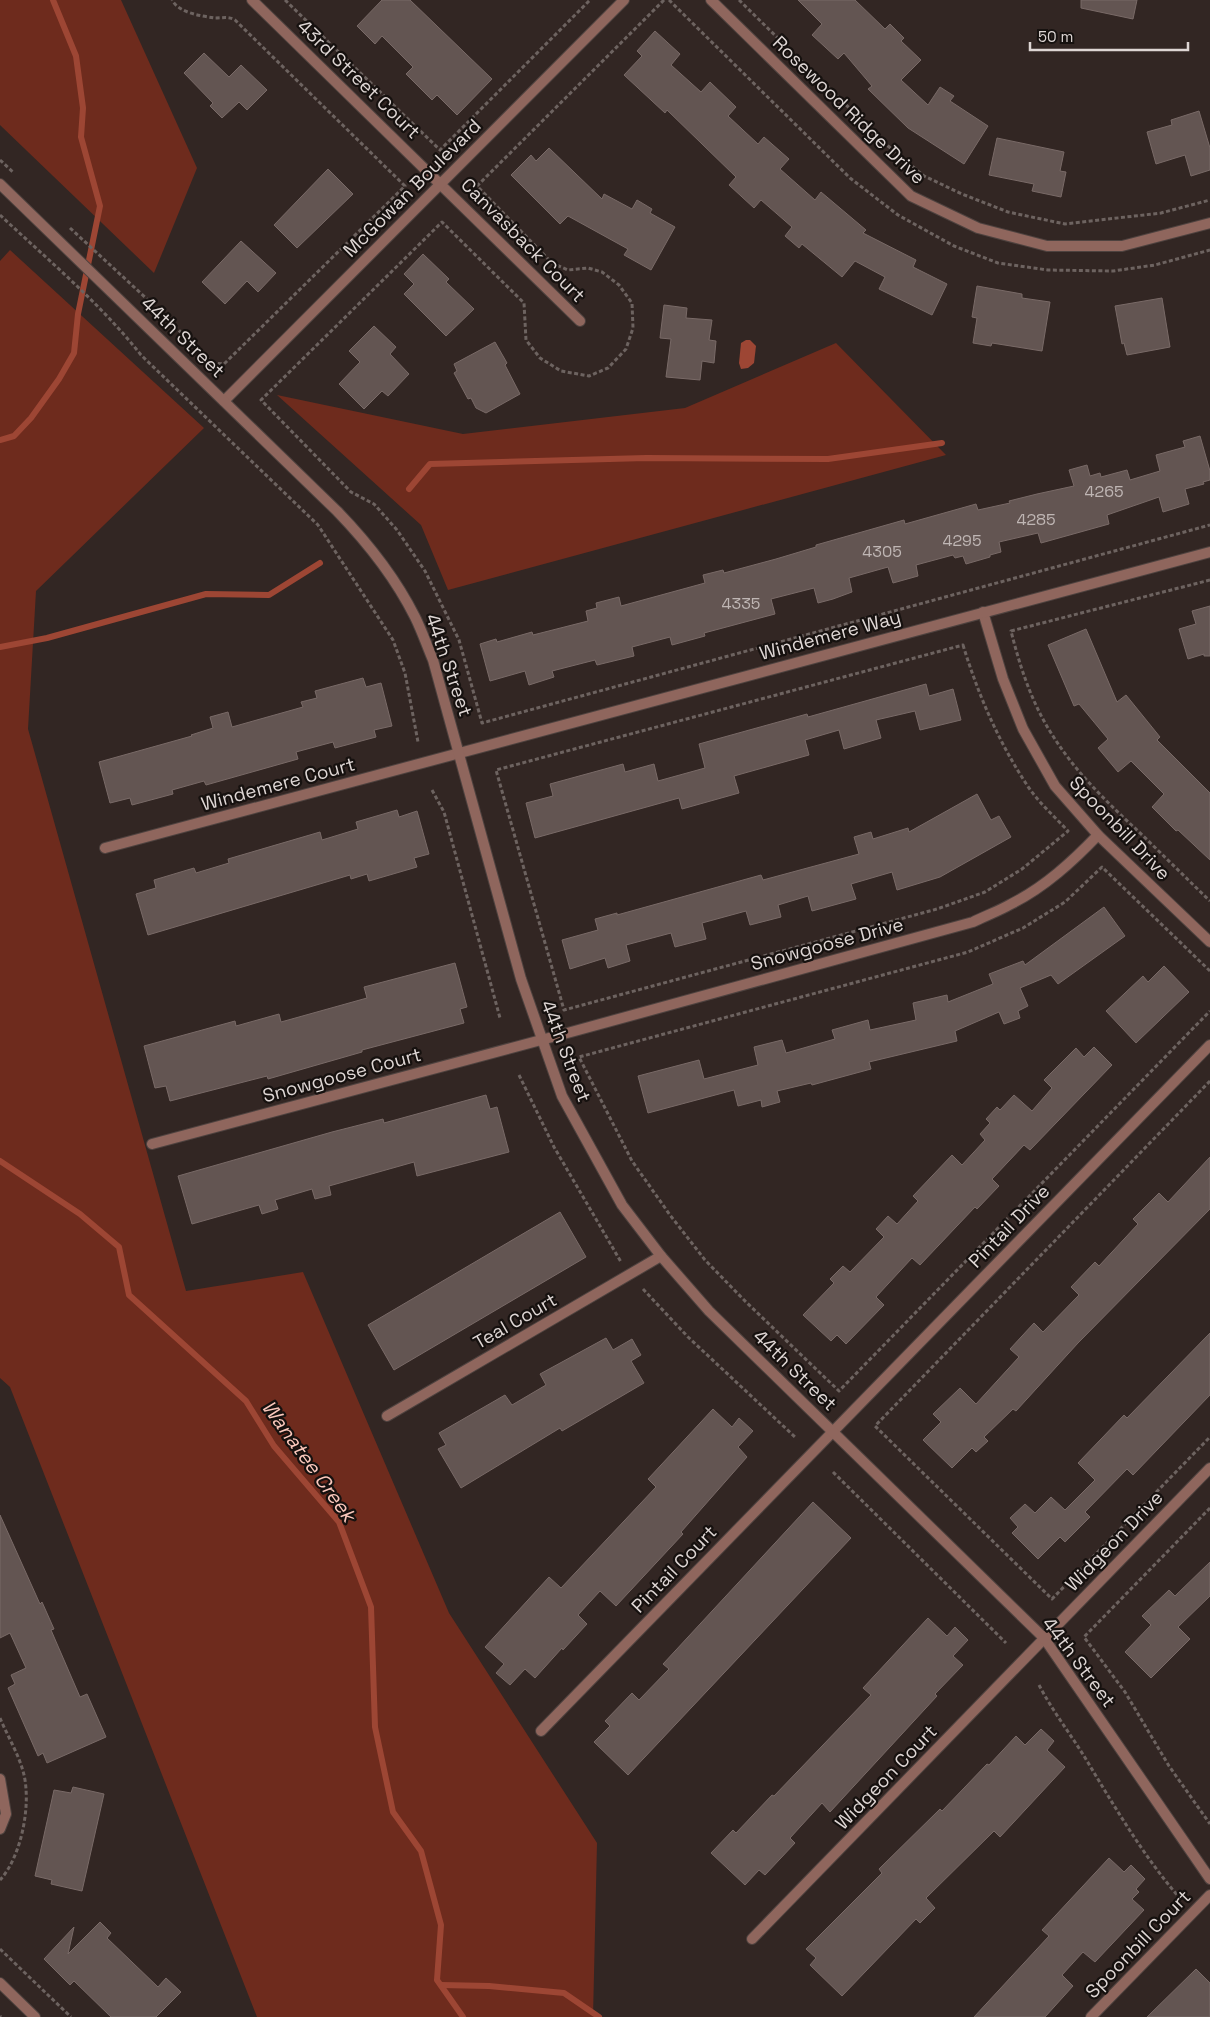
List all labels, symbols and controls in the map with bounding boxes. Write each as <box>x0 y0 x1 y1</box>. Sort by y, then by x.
street label: 43rd Street Court <box>292 14 426 144</box>
scale bar <box>1030 20 1188 52</box>
text: 50 m <box>1038 27 1073 46</box>
street label: Rosewood Ridge Drive <box>767 30 931 190</box>
street label: McGowan Boulevard <box>337 113 487 263</box>
street label: Canvasback Court <box>455 172 591 308</box>
street label: 44th Street <box>136 291 230 383</box>
house number: 4265 <box>1084 481 1124 502</box>
house number: 4285 <box>1016 509 1056 530</box>
house number: 4295 <box>943 530 981 551</box>
house number: 4305 <box>862 541 902 562</box>
house number: 4335 <box>722 593 760 614</box>
street label: Windemere Way <box>756 604 904 666</box>
street label: 44th Street <box>420 610 478 720</box>
street label: Windemere Court <box>198 751 358 817</box>
street label: Spoonbill Drive <box>1064 771 1176 885</box>
street label: Snowgoose Drive <box>748 912 906 976</box>
street label: 44th Street <box>535 997 597 1105</box>
street label: Snowgoose Court <box>260 1042 424 1108</box>
street label: Pintail Drive <box>963 1179 1055 1273</box>
street label: Teal Court <box>469 1287 561 1355</box>
street label: 44th Street <box>748 1324 842 1416</box>
water label: Wanatee Creek <box>256 1395 363 1529</box>
street label: Widgeon Drive <box>1060 1485 1168 1597</box>
street label: Pintail Court <box>626 1520 722 1618</box>
street label: 44th Street <box>1037 1612 1121 1712</box>
street label: Widgeon Court <box>830 1719 942 1835</box>
street label: Spoonbill Court <box>1080 1884 1196 2004</box>

